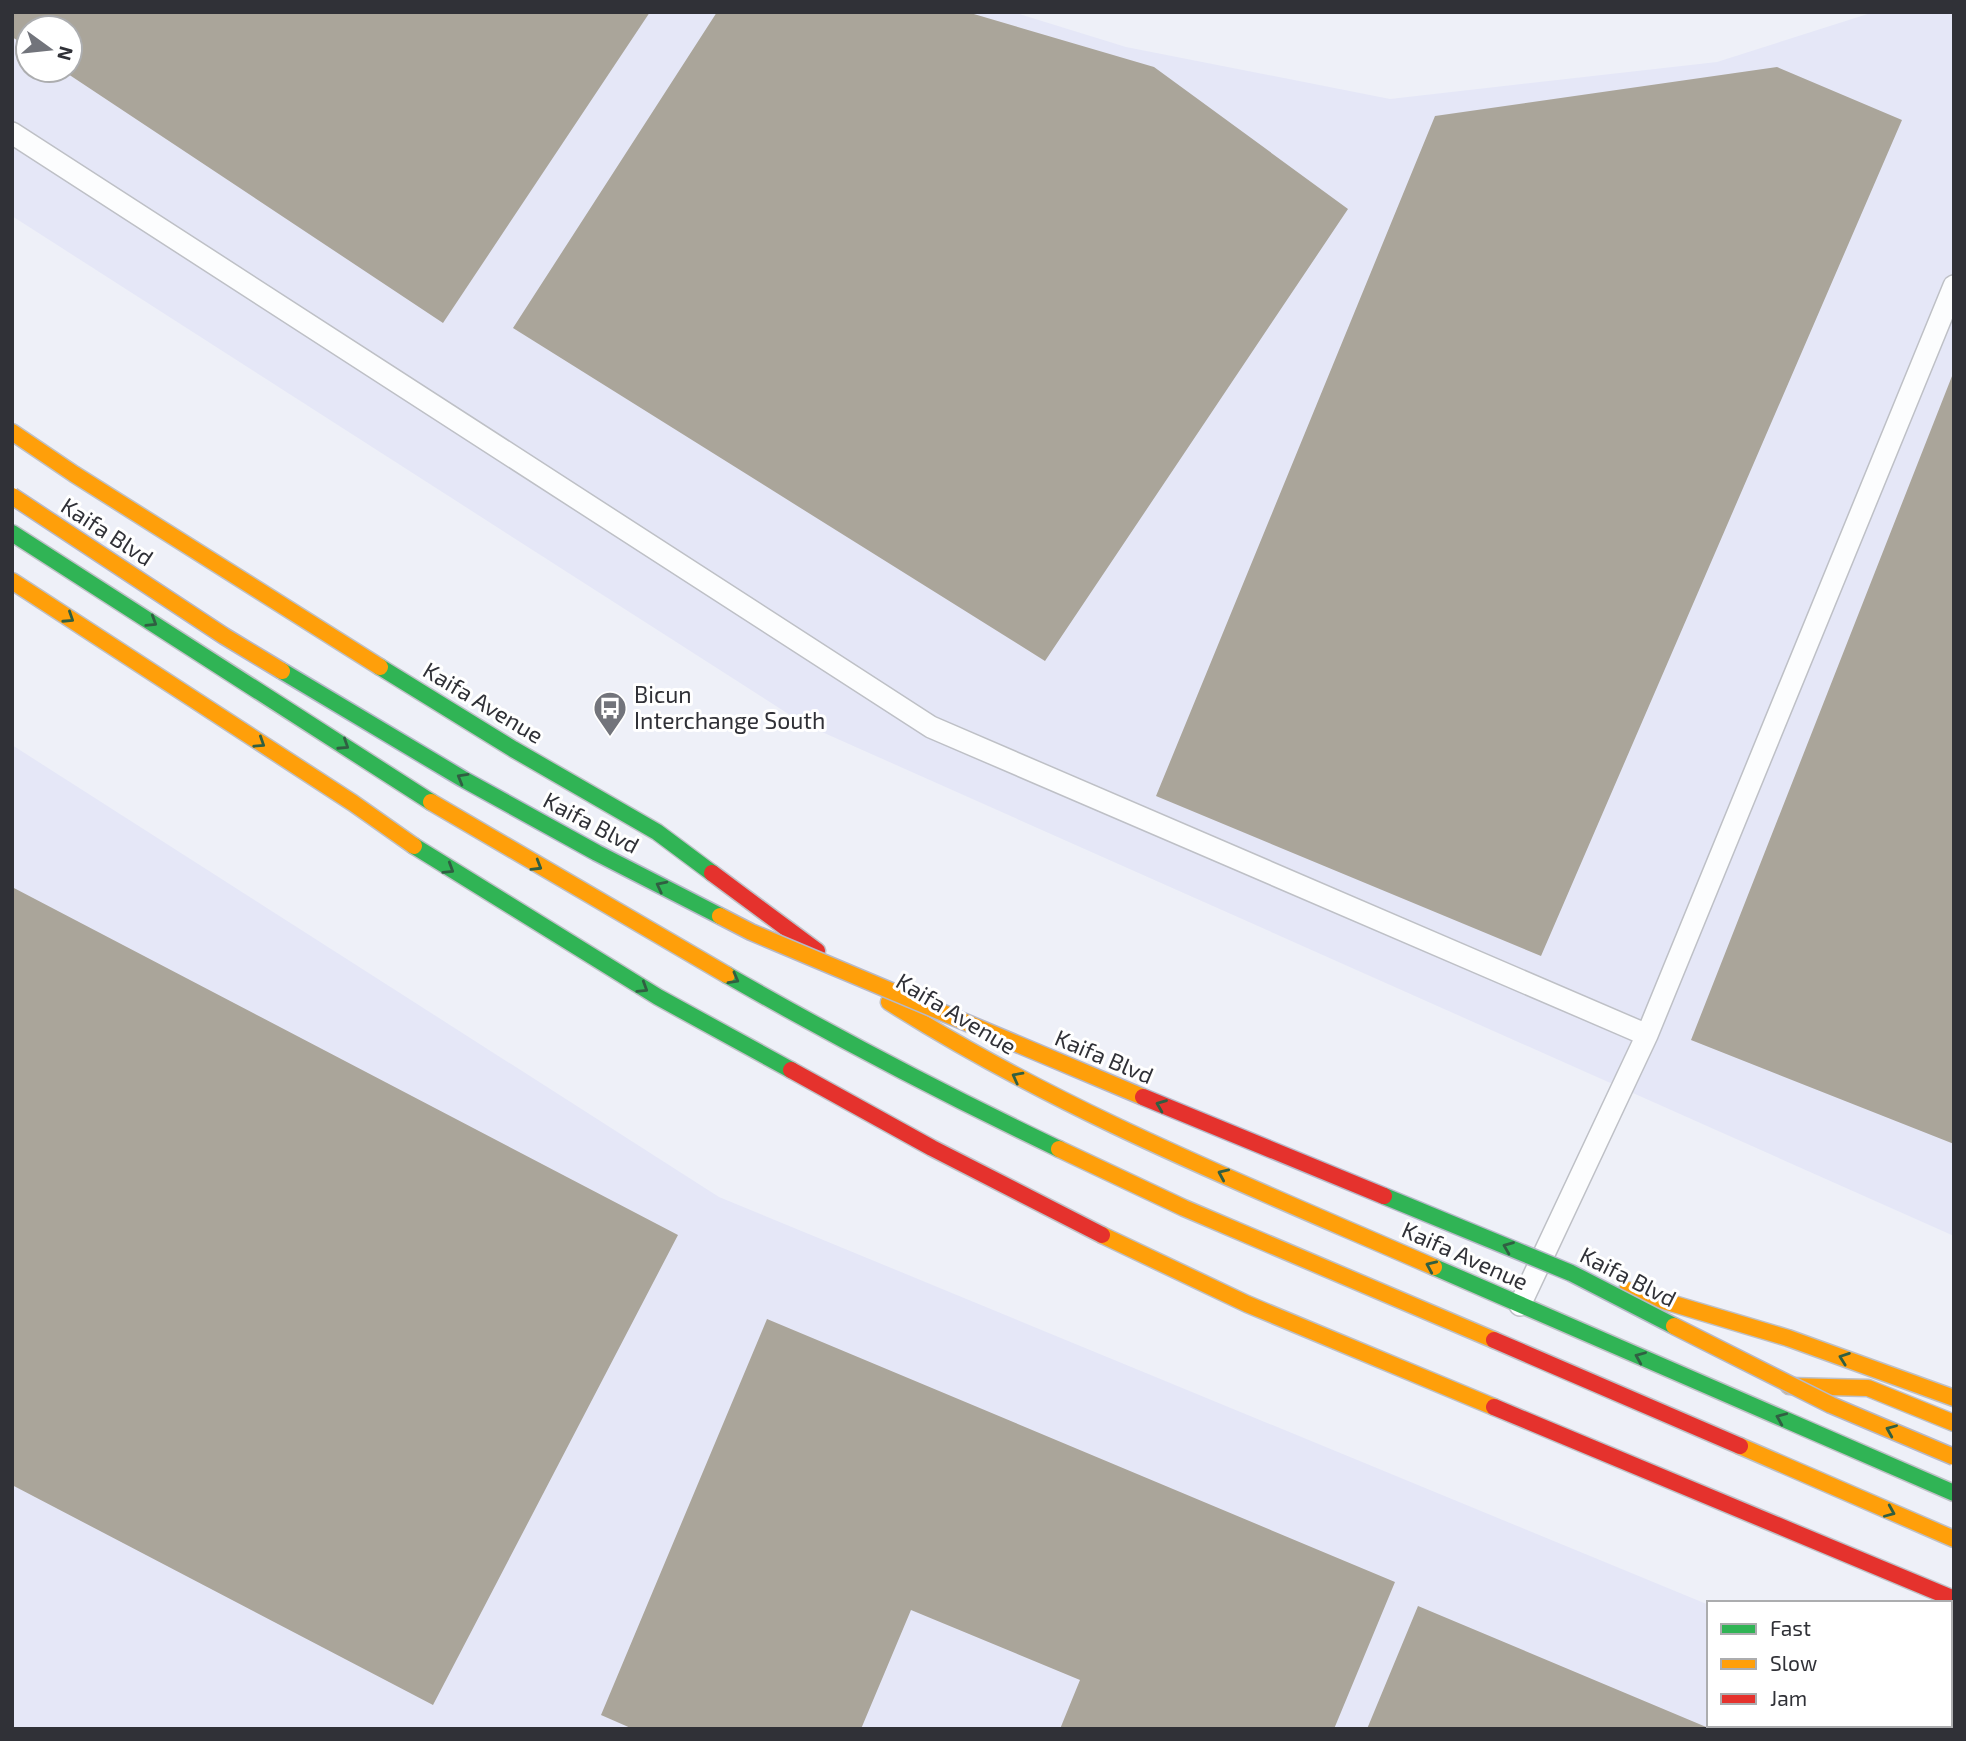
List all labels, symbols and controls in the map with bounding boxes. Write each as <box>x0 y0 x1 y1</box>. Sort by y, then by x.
north arrow <box>14 14 84 84</box>
text: N <box>53 44 79 63</box>
street label: Kaifa Blvd <box>56 491 159 571</box>
one-way arrow <box>62 610 75 623</box>
one-way arrow <box>145 614 158 627</box>
street label: Kaifa Avenue <box>418 655 549 749</box>
place label: Bicun Interchange South <box>634 680 825 734</box>
bus stop icon: Bicun Interchange South <box>591 689 629 738</box>
one-way arrow <box>252 734 265 747</box>
one-way arrow <box>336 737 349 750</box>
one-way arrow <box>456 773 469 786</box>
street label: Kaifa Blvd <box>539 785 644 859</box>
one-way arrow <box>529 858 542 871</box>
one-way arrow <box>441 860 454 873</box>
one-way arrow <box>656 881 669 895</box>
street label: Kaifa Avenue <box>891 966 1022 1060</box>
one-way arrow <box>726 971 739 984</box>
one-way arrow <box>635 979 648 992</box>
street label: Kaifa Blvd <box>1051 1023 1158 1089</box>
one-way arrow <box>1012 1072 1025 1086</box>
one-way arrow <box>1156 1100 1168 1114</box>
one-way arrow <box>1218 1168 1230 1182</box>
street label: Kaifa Avenue <box>1398 1215 1533 1295</box>
street label: Kaifa Blvd <box>1576 1240 1681 1312</box>
one-way arrow <box>1503 1242 1515 1256</box>
one-way arrow <box>1426 1260 1438 1274</box>
one-way arrow <box>1635 1351 1647 1365</box>
one-way arrow <box>1838 1352 1850 1366</box>
one-way arrow <box>1775 1412 1788 1426</box>
one-way arrow <box>1886 1425 1898 1439</box>
one-way arrow <box>1882 1504 1895 1518</box>
legend <box>1707 1601 1952 1727</box>
text: Fast <box>1770 1615 1811 1640</box>
text: Slow <box>1770 1650 1817 1675</box>
text: Jam <box>1770 1685 1807 1710</box>

